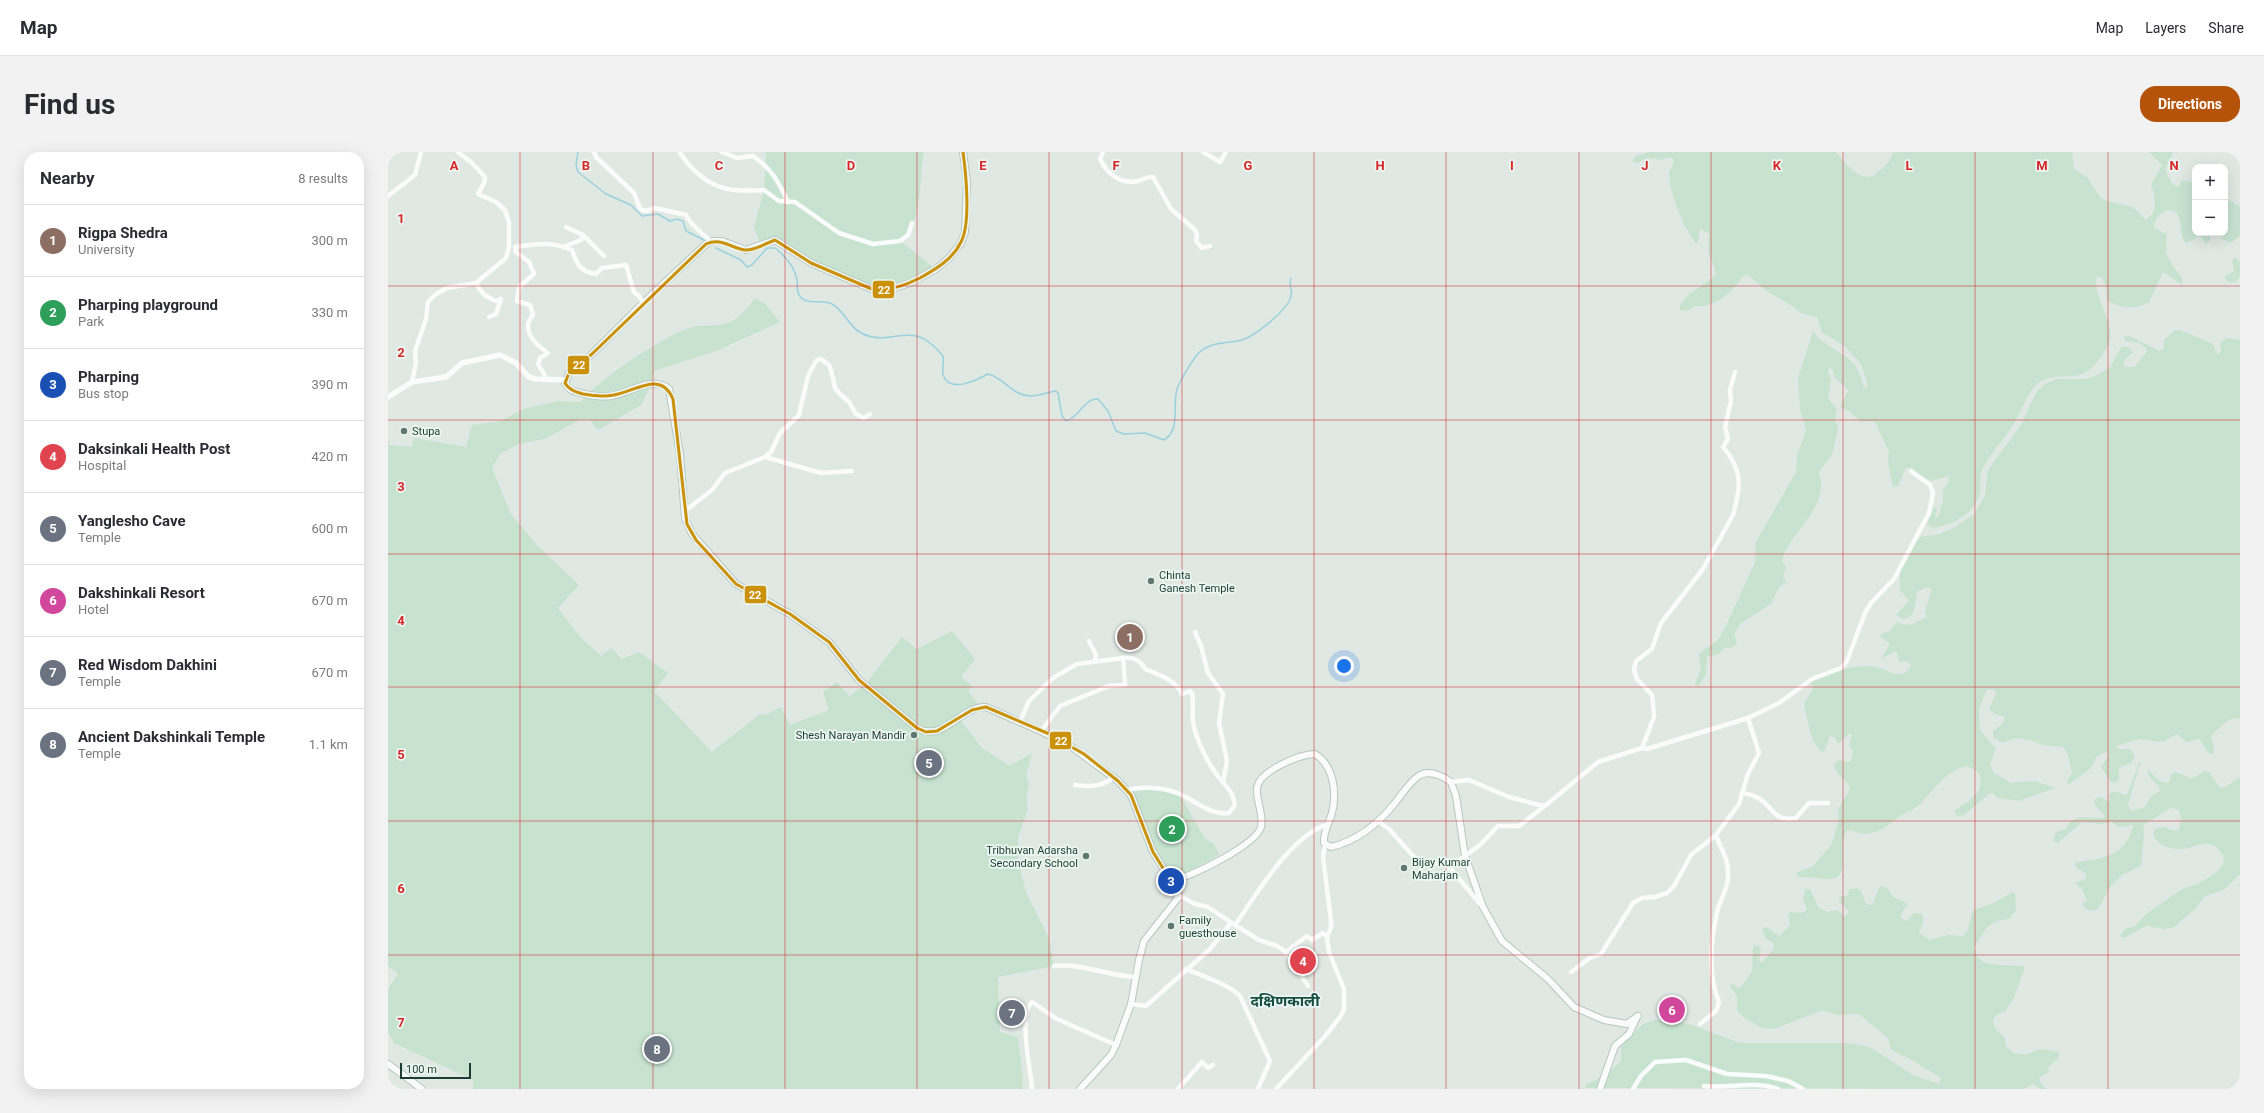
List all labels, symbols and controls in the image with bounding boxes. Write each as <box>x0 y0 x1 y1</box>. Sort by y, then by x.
text: Map <box>20 16 58 39</box>
text: Map <box>2096 20 2123 36</box>
text: Layers <box>2145 20 2186 36</box>
text: Share <box>2208 20 2244 36</box>
button: Directions <box>2140 86 2240 122</box>
text: Find us <box>24 88 115 121</box>
text: A <box>450 158 459 173</box>
text: B <box>582 158 590 173</box>
text: C <box>715 158 724 173</box>
text: D <box>847 158 855 173</box>
text: E <box>979 158 987 173</box>
text: F <box>1112 158 1120 173</box>
text: G <box>1244 158 1253 173</box>
text: H <box>1375 158 1385 173</box>
text: I <box>1510 158 1514 173</box>
text: J <box>1641 158 1649 173</box>
text: K <box>1773 158 1782 173</box>
text: L <box>1905 158 1913 173</box>
text: M <box>2036 158 2048 173</box>
text: N <box>2169 158 2179 173</box>
map controls <box>2192 164 2228 236</box>
button: + <box>2192 164 2228 200</box>
text: Nearby <box>40 168 95 188</box>
text: 8 results <box>298 171 348 186</box>
button: − <box>2192 200 2228 236</box>
text: 1 <box>397 211 405 226</box>
text: Rigpa Shedra <box>78 224 168 242</box>
text: 1 <box>49 233 57 248</box>
text: 300 m <box>311 233 348 248</box>
text: University <box>78 242 135 257</box>
line badge: 22 <box>872 280 895 299</box>
text: 22 <box>878 284 890 297</box>
text: Pharping playground <box>78 296 218 314</box>
text: 2 <box>49 305 57 320</box>
text: 330 m <box>311 305 348 320</box>
text: Park <box>78 314 104 329</box>
text: 2 <box>397 345 405 360</box>
line badge: 22 <box>567 355 590 375</box>
text: 22 <box>573 359 585 372</box>
text: Pharping <box>78 368 139 386</box>
text: 3 <box>49 377 57 392</box>
text: 390 m <box>311 377 348 392</box>
text: Bus stop <box>78 386 129 401</box>
place label: Stupa <box>412 425 440 438</box>
marker: Stupa <box>399 426 409 436</box>
text: Daksinkali Health Post <box>78 440 230 458</box>
text: 4 <box>49 449 57 464</box>
text: 420 m <box>311 449 348 464</box>
text: Hospital <box>78 458 126 473</box>
text: 3 <box>397 479 405 494</box>
text: Yanglesho Cave <box>78 512 186 530</box>
text: 5 <box>49 521 57 536</box>
text: 600 m <box>311 521 348 536</box>
text: Temple <box>78 530 121 545</box>
place label: Chinta Ganesh Temple <box>1159 569 1235 595</box>
marker: Chinta Ganesh Temple <box>1146 576 1156 586</box>
text: Dakshinkali Resort <box>78 584 205 602</box>
line badge: 22 <box>744 585 767 604</box>
text: 22 <box>749 589 761 602</box>
text: 6 <box>49 593 57 608</box>
text: 670 m <box>311 593 348 608</box>
text: Hotel <box>78 602 109 617</box>
text: 4 <box>397 613 405 628</box>
pin: 1 <box>1117 622 1143 652</box>
text: Red Wisdom Dakhini <box>78 656 217 674</box>
your location <box>1334 656 1354 676</box>
text: 7 <box>49 665 57 680</box>
text: 670 m <box>311 665 348 680</box>
text: Temple <box>78 674 121 689</box>
text: Ancient Dakshinkali Temple <box>78 728 265 746</box>
place label: Shesh Narayan Mandir <box>796 729 906 742</box>
marker: Shesh Narayan Mandir <box>909 730 919 740</box>
line badge: 22 <box>1049 731 1072 750</box>
text: 22 <box>1055 735 1067 748</box>
text: 8 <box>49 737 57 752</box>
text: 1.1 km <box>309 737 348 752</box>
text: Temple <box>78 746 121 761</box>
text: 5 <box>397 747 405 762</box>
pin: 5 <box>916 748 942 778</box>
pin: 2 <box>1159 814 1185 844</box>
place label: Tribhuvan Adarsha Secondary School <box>986 844 1078 870</box>
marker: Tribhuvan Adarsha Secondary School <box>1081 851 1091 861</box>
place label: Bijay Kumar Maharjan <box>1412 856 1470 882</box>
marker: Bijay Kumar Maharjan <box>1399 863 1409 873</box>
pin: 3 <box>1158 866 1184 896</box>
text: 6 <box>397 881 405 896</box>
place label: Family guesthouse <box>1179 914 1236 940</box>
marker: Family guesthouse <box>1166 921 1176 931</box>
pin: 4 <box>1290 946 1316 976</box>
district label: दक्षि‍णकाली <box>1250 992 1320 1010</box>
pin: 6 <box>1659 995 1685 1025</box>
pin: 7 <box>999 998 1025 1028</box>
text: 7 <box>397 1015 405 1030</box>
pin: 8 <box>644 1034 670 1064</box>
scale bar <box>400 1061 471 1080</box>
text: 100 m <box>406 1063 437 1076</box>

